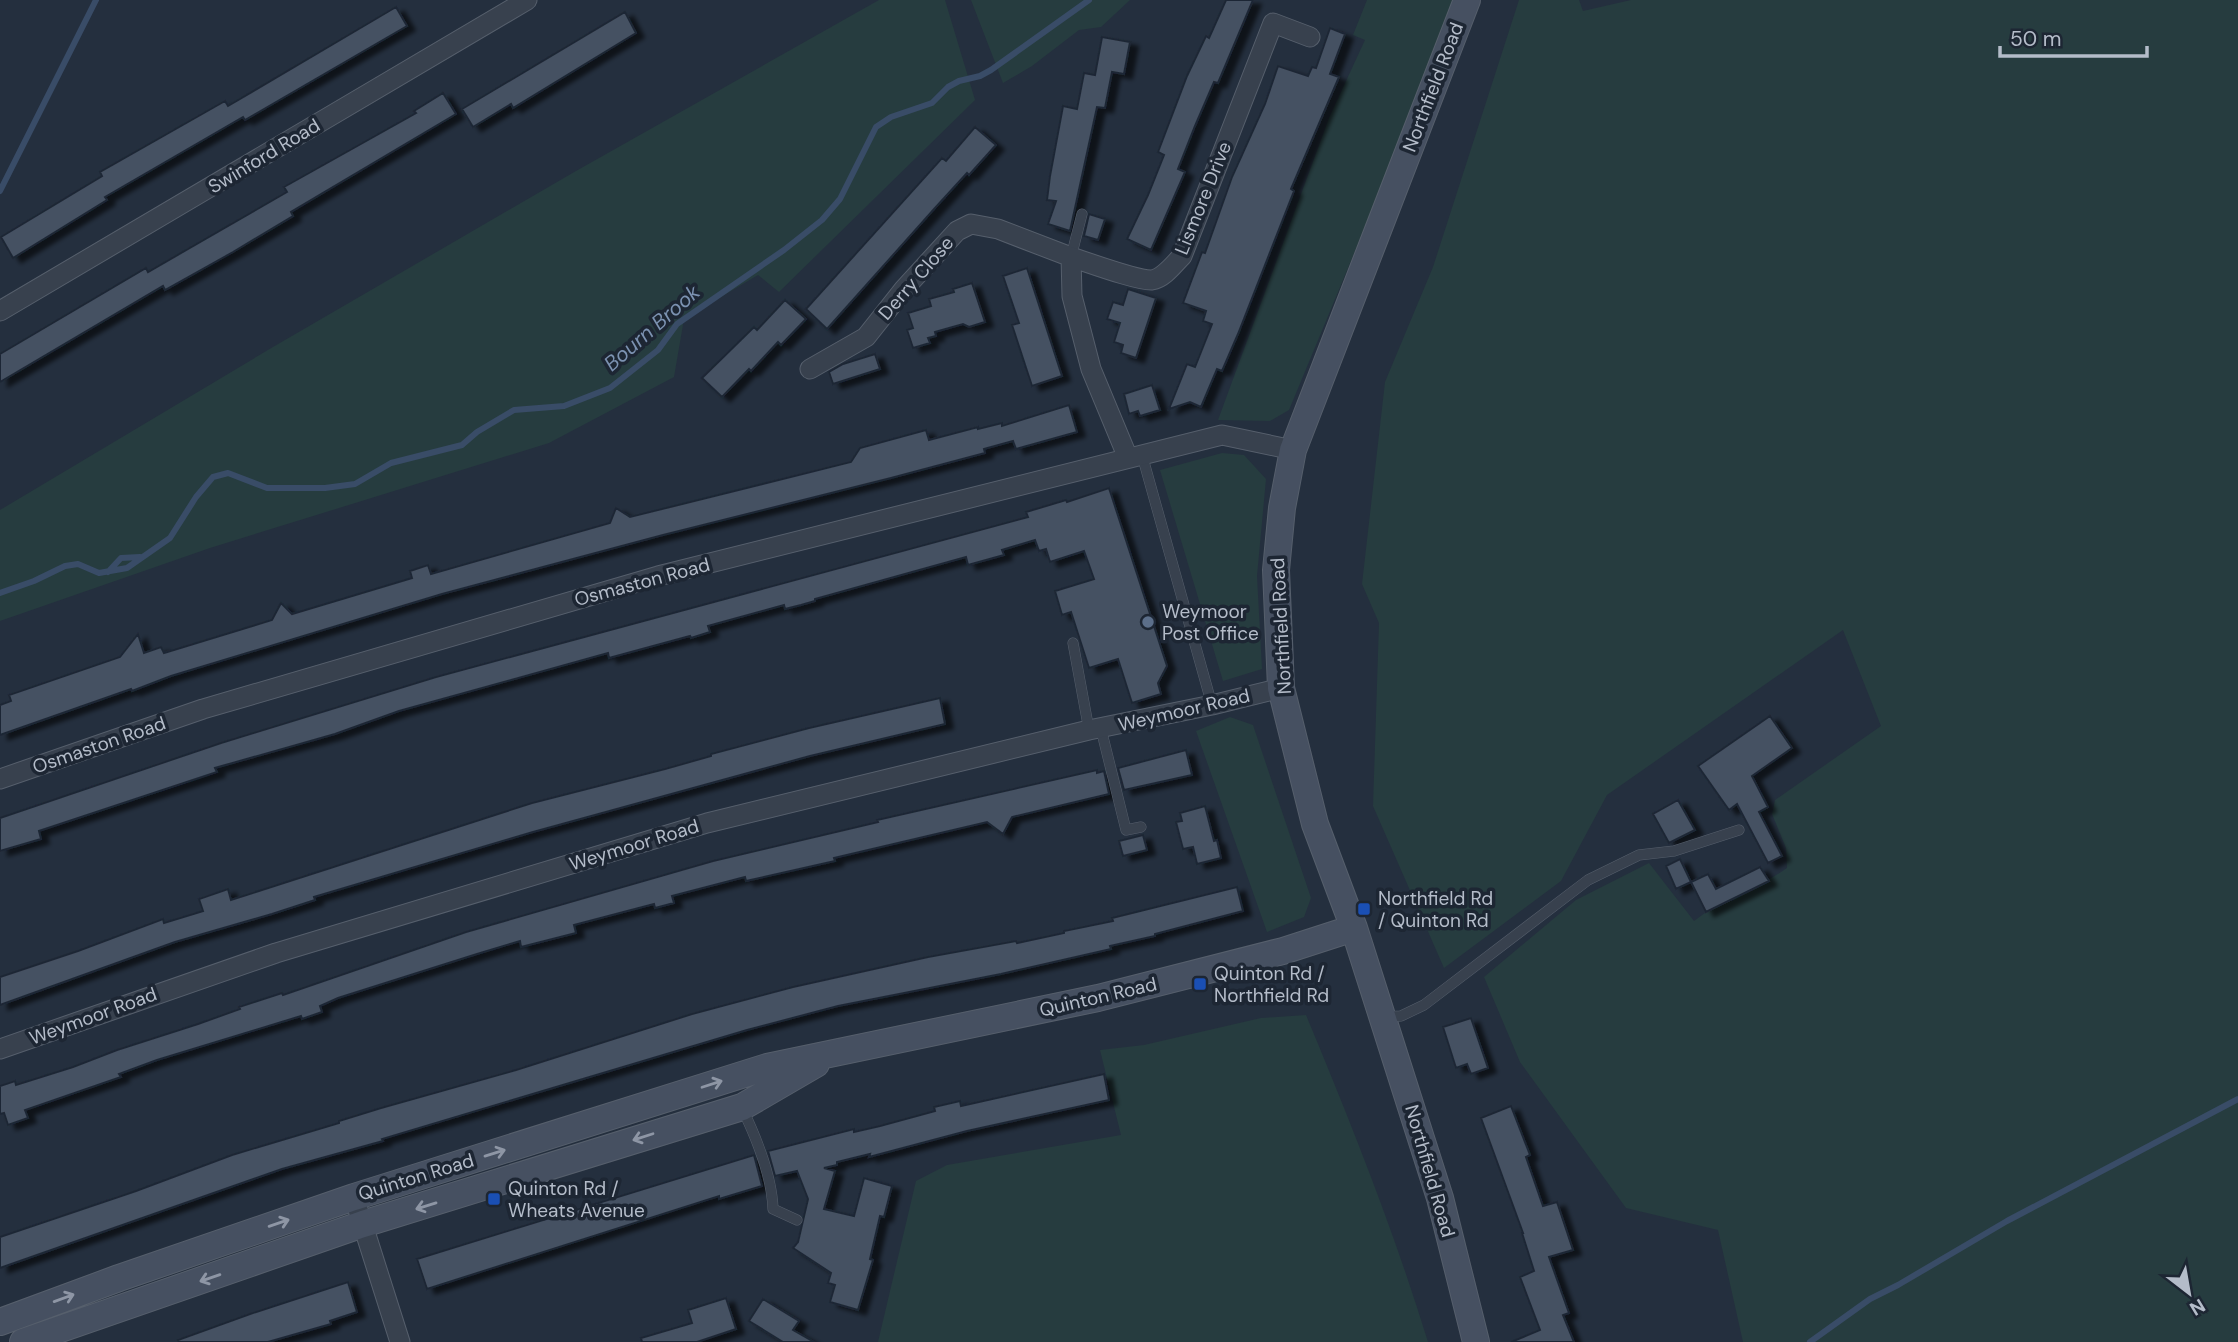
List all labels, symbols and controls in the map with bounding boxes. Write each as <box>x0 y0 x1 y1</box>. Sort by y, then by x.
scale bar <box>2000 14 2147 58</box>
street label: Northfield Road <box>1397 19 1469 155</box>
text: 50 m <box>2010 25 2061 53</box>
street label: Swinford Road <box>203 113 325 199</box>
street label: Lismore Drive <box>1169 138 1237 258</box>
street label: Derry Close <box>873 231 959 325</box>
water label: Bourn Brook <box>598 278 706 378</box>
street label: Osmaston Road <box>571 552 713 612</box>
street label: Northfield Road <box>1265 557 1297 695</box>
place label: Weymoor Post Office <box>1162 599 1259 646</box>
marker: Weymoor Post Office <box>1140 614 1156 630</box>
street label: Weymoor Road <box>1116 683 1252 737</box>
street label: Osmaston Road <box>29 711 169 779</box>
street label: Weymoor Road <box>566 813 702 877</box>
place label: Northfield Rd / Quinton Rd <box>1378 886 1493 933</box>
marker: Northfield Rd / Quinton Rd <box>1356 901 1372 917</box>
place label: Quinton Rd / Northfield Rd <box>1214 961 1329 1008</box>
street label: Quinton Road <box>1037 971 1159 1023</box>
marker: Quinton Rd / Northfield Rd <box>1192 976 1208 992</box>
street label: Weymoor Road <box>26 981 160 1051</box>
one-way arrow <box>701 1077 723 1090</box>
street label: Northfield Road <box>1399 1102 1461 1240</box>
one-way arrow <box>632 1132 654 1144</box>
one-way arrow <box>484 1145 506 1158</box>
street label: Quinton Road <box>355 1148 477 1206</box>
place label: Quinton Rd / Wheats Avenue <box>508 1176 645 1223</box>
marker: Quinton Rd / Wheats Avenue <box>486 1191 502 1207</box>
one-way arrow <box>415 1200 437 1213</box>
one-way arrow <box>267 1216 289 1228</box>
north arrow <box>2154 1258 2224 1328</box>
one-way arrow <box>200 1272 222 1285</box>
one-way arrow <box>53 1291 75 1304</box>
text: N <box>2185 1293 2210 1321</box>

